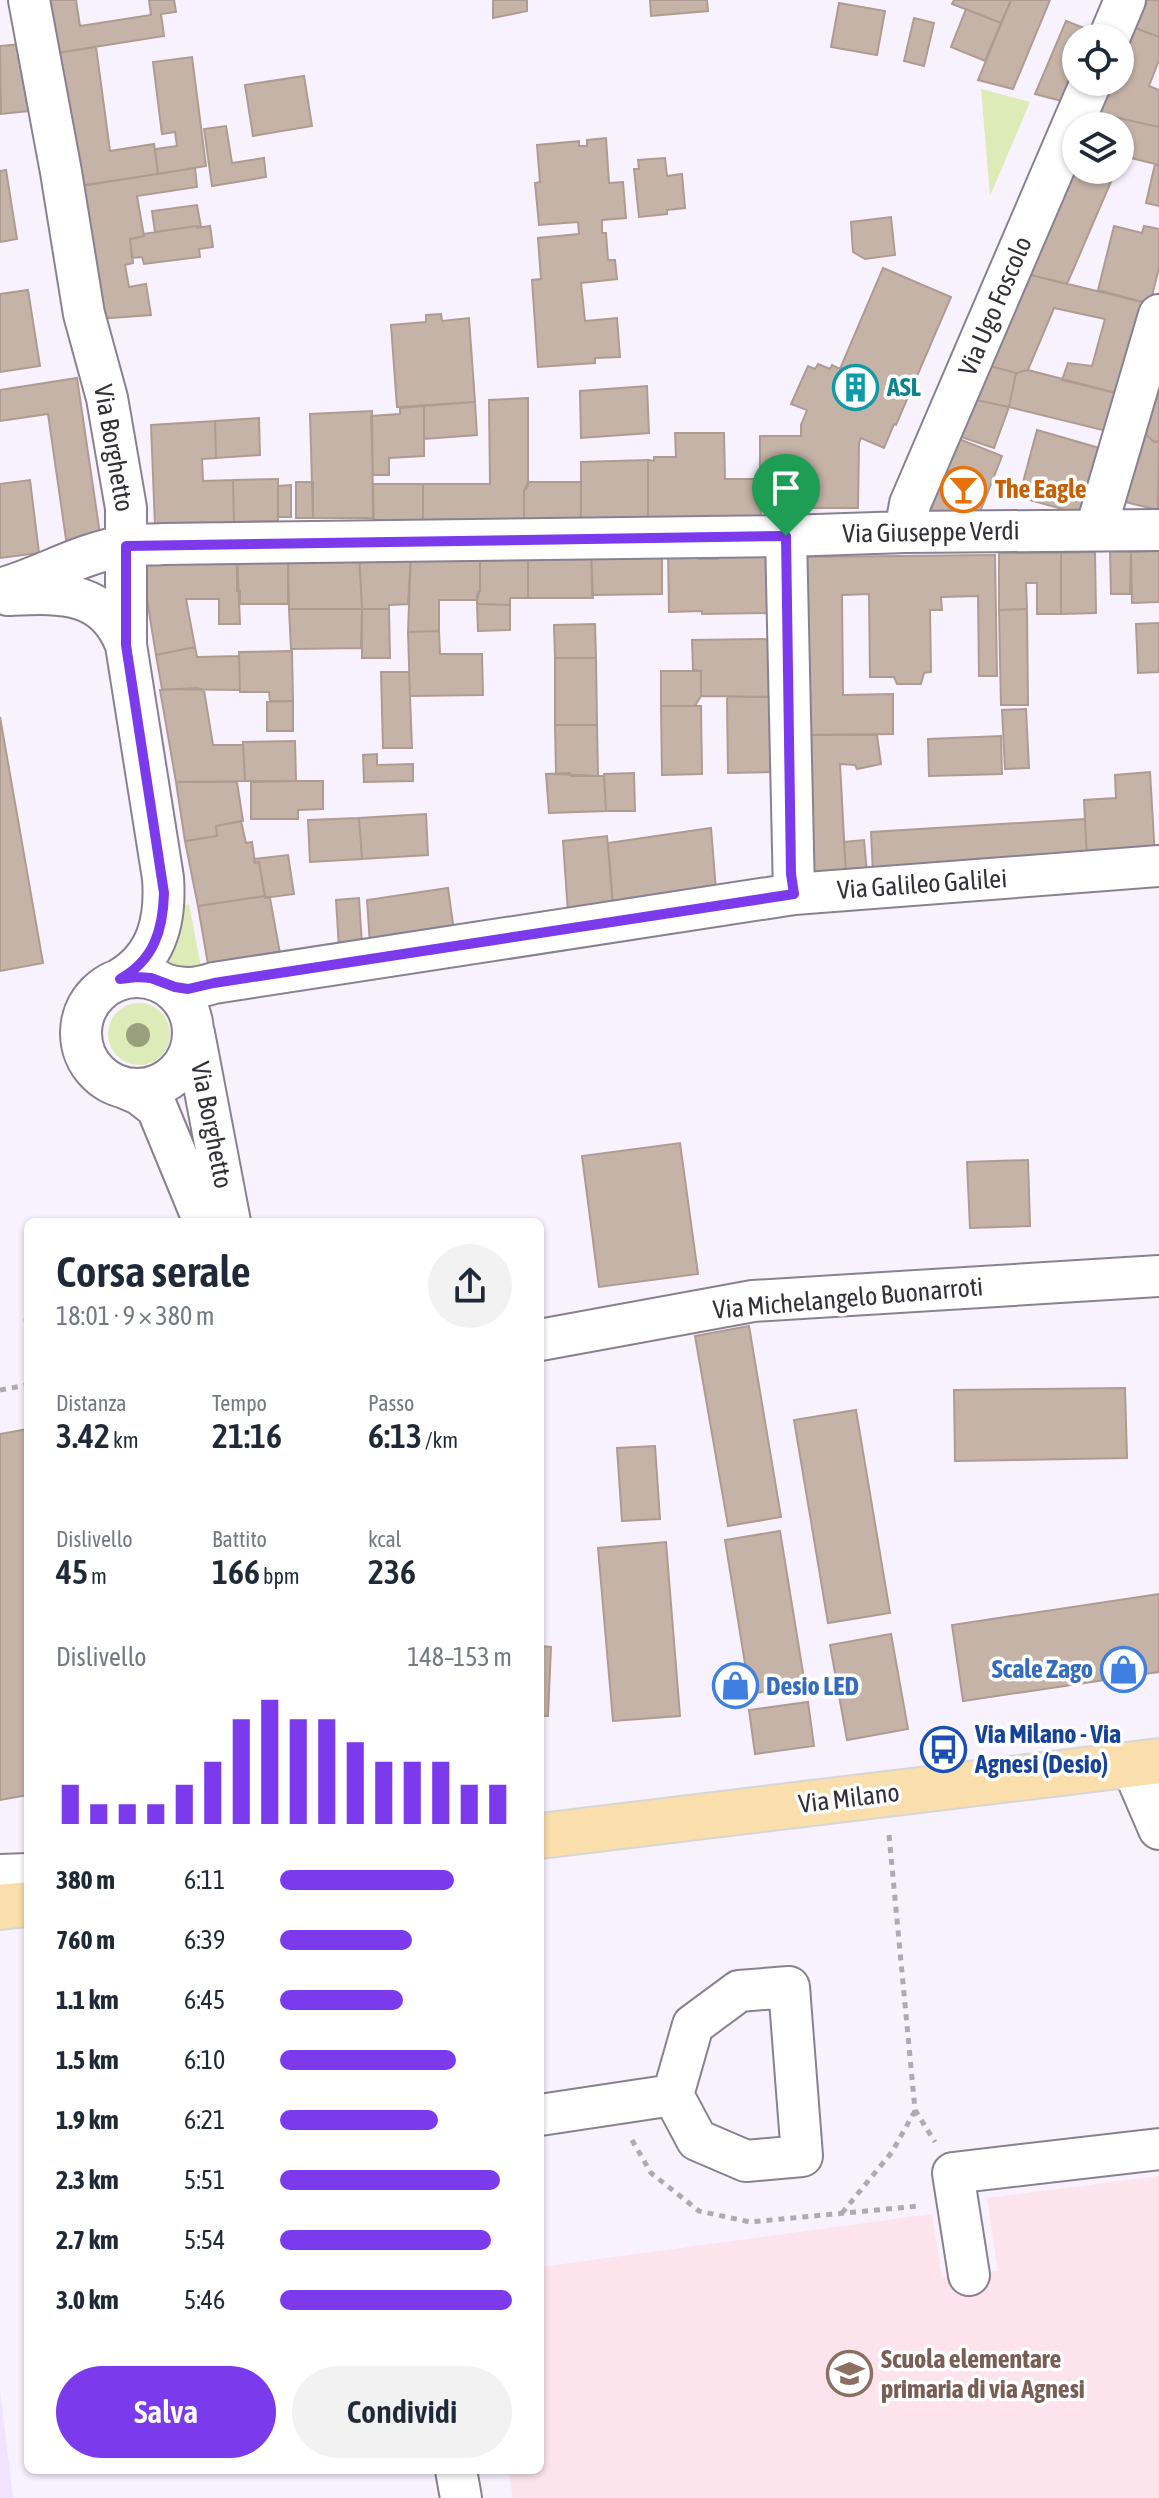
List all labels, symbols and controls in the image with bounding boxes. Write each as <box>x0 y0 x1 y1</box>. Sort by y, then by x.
map controls <box>1062 24 1134 184</box>
button: locate <box>1062 24 1134 96</box>
button: layers <box>1062 112 1134 184</box>
street label: Via Ugo Foscolo <box>952 232 1038 380</box>
building icon: ASL <box>832 363 880 411</box>
place label: ASL <box>886 372 921 402</box>
street label: Via Borghetto <box>88 382 140 514</box>
pin <box>752 454 820 536</box>
bar icon: The Eagle <box>940 465 988 513</box>
icon: arrive <box>764 466 808 510</box>
place label: The Eagle <box>995 474 1087 504</box>
street label: Via Giuseppe Verdi <box>842 515 1020 549</box>
street label: Via Galileo Galilei <box>836 863 1008 905</box>
street label: Via Borghetto <box>185 1059 239 1191</box>
button: share <box>428 1244 512 1328</box>
text: Corsa serale <box>56 1246 251 1296</box>
street label: Via Michelangelo Buonarroti <box>712 1271 984 1325</box>
text: 18:01 · 9 × 380 m <box>56 1301 215 1331</box>
text: Distanza <box>56 1390 127 1416</box>
text: Tempo <box>212 1390 267 1416</box>
text: Passo <box>368 1390 414 1416</box>
text: 3.42 <box>56 1416 110 1455</box>
text: 21:16 <box>212 1416 282 1455</box>
text: 6:13 <box>368 1416 422 1455</box>
text: km <box>110 1427 139 1453</box>
text: /km <box>422 1427 458 1453</box>
text: Dislivello <box>56 1526 133 1552</box>
text: Battito <box>212 1526 267 1552</box>
text: kcal <box>368 1526 401 1552</box>
text: 45 <box>56 1552 88 1591</box>
text: 166 <box>212 1552 260 1591</box>
text: 236 <box>368 1552 416 1591</box>
text: m <box>88 1563 107 1589</box>
text: bpm <box>260 1563 300 1589</box>
text: Dislivello <box>56 1642 147 1672</box>
text: 148–153 m <box>407 1642 512 1672</box>
shop icon: Scale Zago <box>1100 1645 1148 1693</box>
place label: Scale Zago <box>992 1654 1093 1684</box>
shop icon: Desio LED <box>711 1662 759 1710</box>
place label: Desio LED <box>766 1671 859 1701</box>
place label: Via Milano - Via Agnesi (Desio) <box>974 1719 1121 1779</box>
bus stop icon: Via Milano - Via Agnesi (Desio) <box>920 1725 968 1773</box>
street label: Via Milano <box>797 1777 901 1819</box>
text: 380 m <box>56 1865 115 1895</box>
text: 6:11 <box>184 1865 225 1895</box>
text: 760 m <box>56 1925 115 1955</box>
text: 6:39 <box>184 1925 225 1955</box>
text: 1.1 km <box>56 1985 119 2015</box>
text: 6:45 <box>184 1985 225 2015</box>
text: 1.5 km <box>56 2045 119 2075</box>
text: 6:10 <box>184 2045 225 2075</box>
text: 1.9 km <box>56 2105 119 2135</box>
text: 6:21 <box>184 2105 225 2135</box>
text: 2.3 km <box>56 2165 119 2195</box>
text: 5:51 <box>184 2165 225 2195</box>
text: 2.7 km <box>56 2225 119 2255</box>
text: 5:54 <box>184 2225 225 2255</box>
text: 3.0 km <box>56 2285 119 2315</box>
text: 5:46 <box>184 2285 225 2315</box>
place label: Scuola elementare primaria di via Agnesi <box>881 2344 1085 2404</box>
school or university icon: Scuola elementare primaria di via Agnesi <box>826 2350 874 2398</box>
button: Salva <box>56 2366 276 2458</box>
button: Condividi <box>292 2366 512 2458</box>

